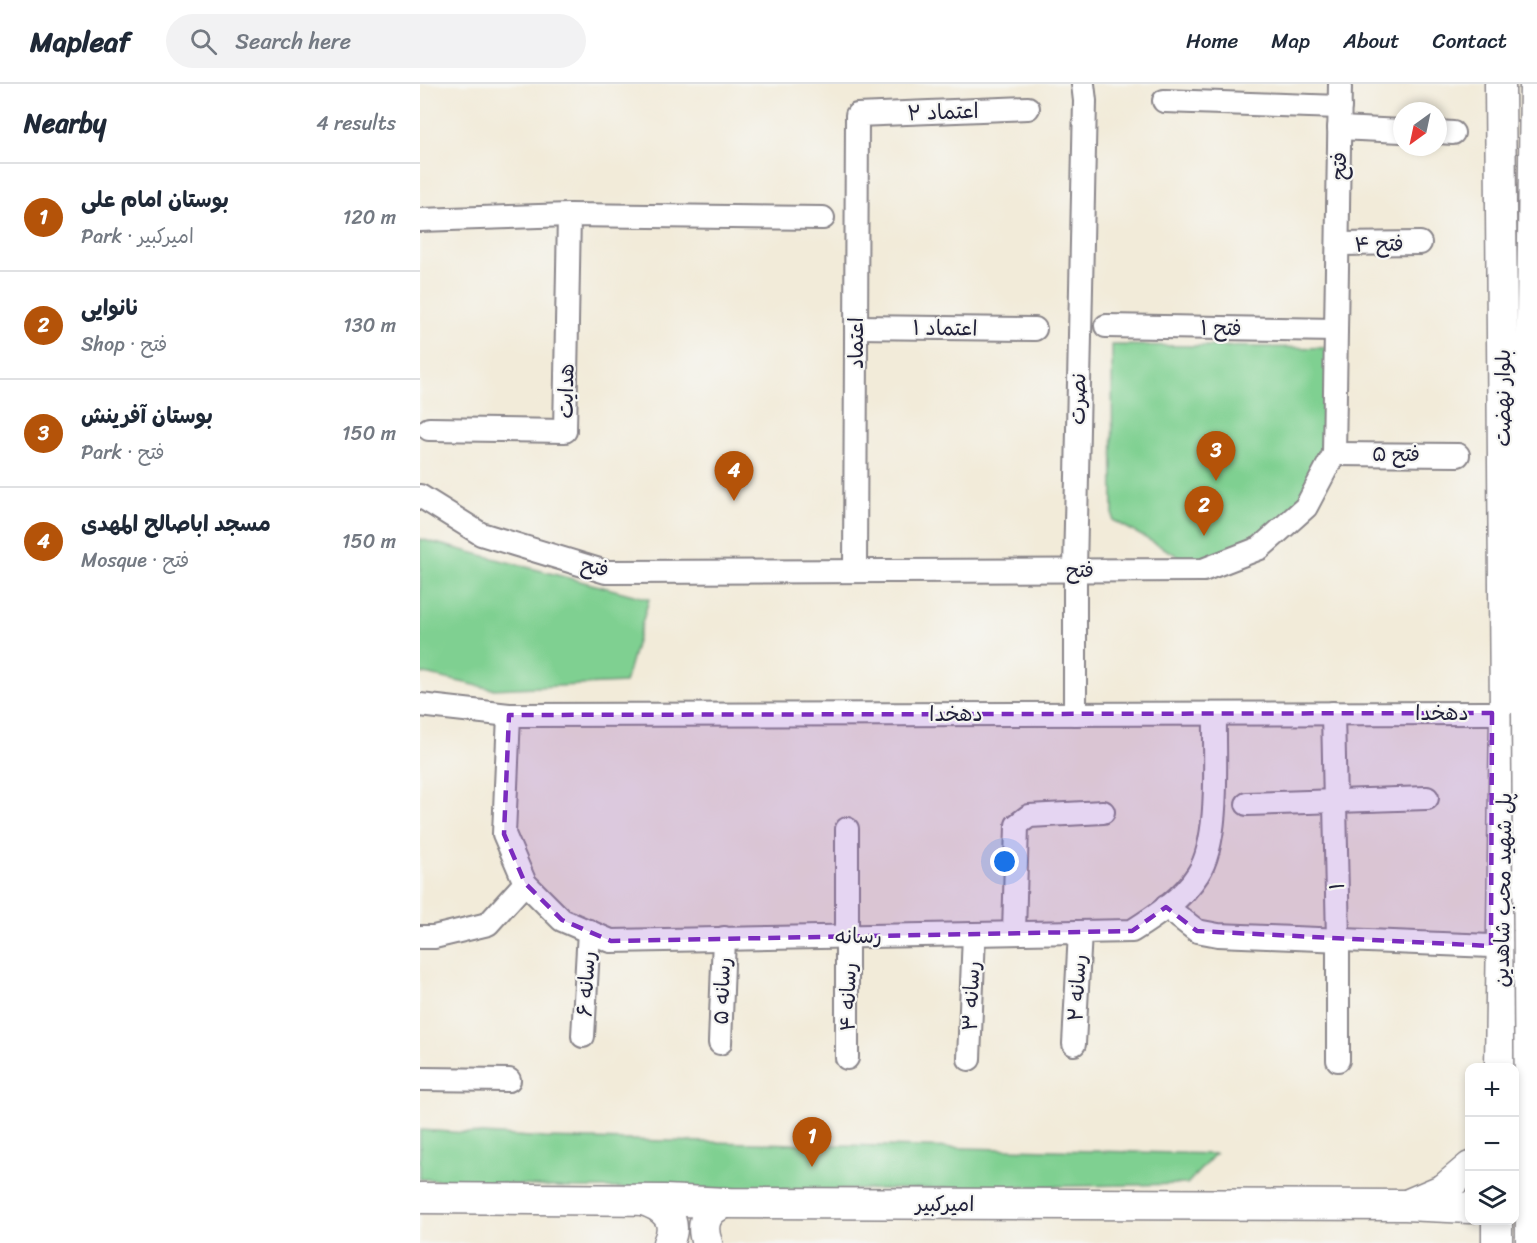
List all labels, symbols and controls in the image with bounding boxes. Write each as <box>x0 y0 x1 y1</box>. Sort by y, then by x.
search box <box>166 14 586 68</box>
text: Mapleaf <box>30 17 130 66</box>
text: Search here <box>235 22 351 61</box>
text: Home <box>1186 22 1238 60</box>
text: Map <box>1271 22 1310 60</box>
text: About <box>1343 22 1400 60</box>
text: Contact <box>1433 22 1507 60</box>
icon: search <box>187 25 220 58</box>
street label: اعتماد ۲ <box>907 92 979 132</box>
text: Nearby <box>24 100 106 146</box>
north arrow <box>1393 102 1447 156</box>
text: 4 results <box>316 106 396 141</box>
street label: فتح <box>1320 152 1358 180</box>
text: بوستان امام علی <box>81 180 229 219</box>
text: 1 <box>39 200 48 235</box>
text: 120 m <box>343 200 396 235</box>
text: Park · امیرکبیر <box>81 219 194 254</box>
street label: فتح ۴ <box>1354 225 1404 263</box>
text: نانوایی <box>81 288 140 327</box>
text: 2 <box>38 308 49 343</box>
text: 130 m <box>343 308 396 343</box>
street label: اعتماد ۱ <box>912 308 978 348</box>
street label: فتح ۱ <box>1200 309 1242 347</box>
street label: اعتماد <box>837 317 875 369</box>
text: Shop · فتح <box>81 327 167 362</box>
street label: بلوار نهضت <box>1484 349 1522 447</box>
street label: هدایت <box>547 363 585 419</box>
street label: نصرت <box>1059 373 1097 425</box>
text: بوستان آفرینش <box>81 396 213 435</box>
text: 3 <box>38 416 49 451</box>
text: 150 m <box>342 416 396 451</box>
pin: 3 <box>1196 432 1236 481</box>
text: Park · فتح <box>81 435 164 470</box>
street label: ۵ فتح <box>1372 435 1420 473</box>
pin: 4 <box>714 452 754 501</box>
pin: 2 <box>1184 486 1224 536</box>
text: مسجد اباصالح المهدی <box>81 504 271 543</box>
text: 4 <box>37 524 50 559</box>
text: 150 m <box>342 524 396 559</box>
text: Mosque · فتح <box>81 543 189 578</box>
street label: فتح <box>577 545 613 589</box>
street label: فتح <box>1066 551 1094 589</box>
street label: دهخدا <box>1415 694 1469 732</box>
street label: دهخدا <box>929 695 983 733</box>
street label: پل شهید محب شاهدین <box>1482 792 1524 988</box>
your location <box>990 847 1019 876</box>
street label: ۱ <box>1318 882 1356 890</box>
street label: رسانه <box>834 917 882 955</box>
street label: رسانه ۶ <box>565 950 607 1018</box>
street label: رسانه ۲ <box>1056 953 1098 1023</box>
street label: رسانه ۵ <box>702 957 742 1025</box>
street label: رسانه ۳ <box>951 960 991 1032</box>
street label: رسانه ۴ <box>828 962 868 1032</box>
map controls <box>1465 1063 1519 1225</box>
button: + <box>1465 1063 1519 1117</box>
button: − <box>1465 1117 1519 1171</box>
pin: 1 <box>792 1118 832 1167</box>
button: layers <box>1465 1171 1519 1225</box>
street label: امیرکبیر <box>914 1185 974 1223</box>

